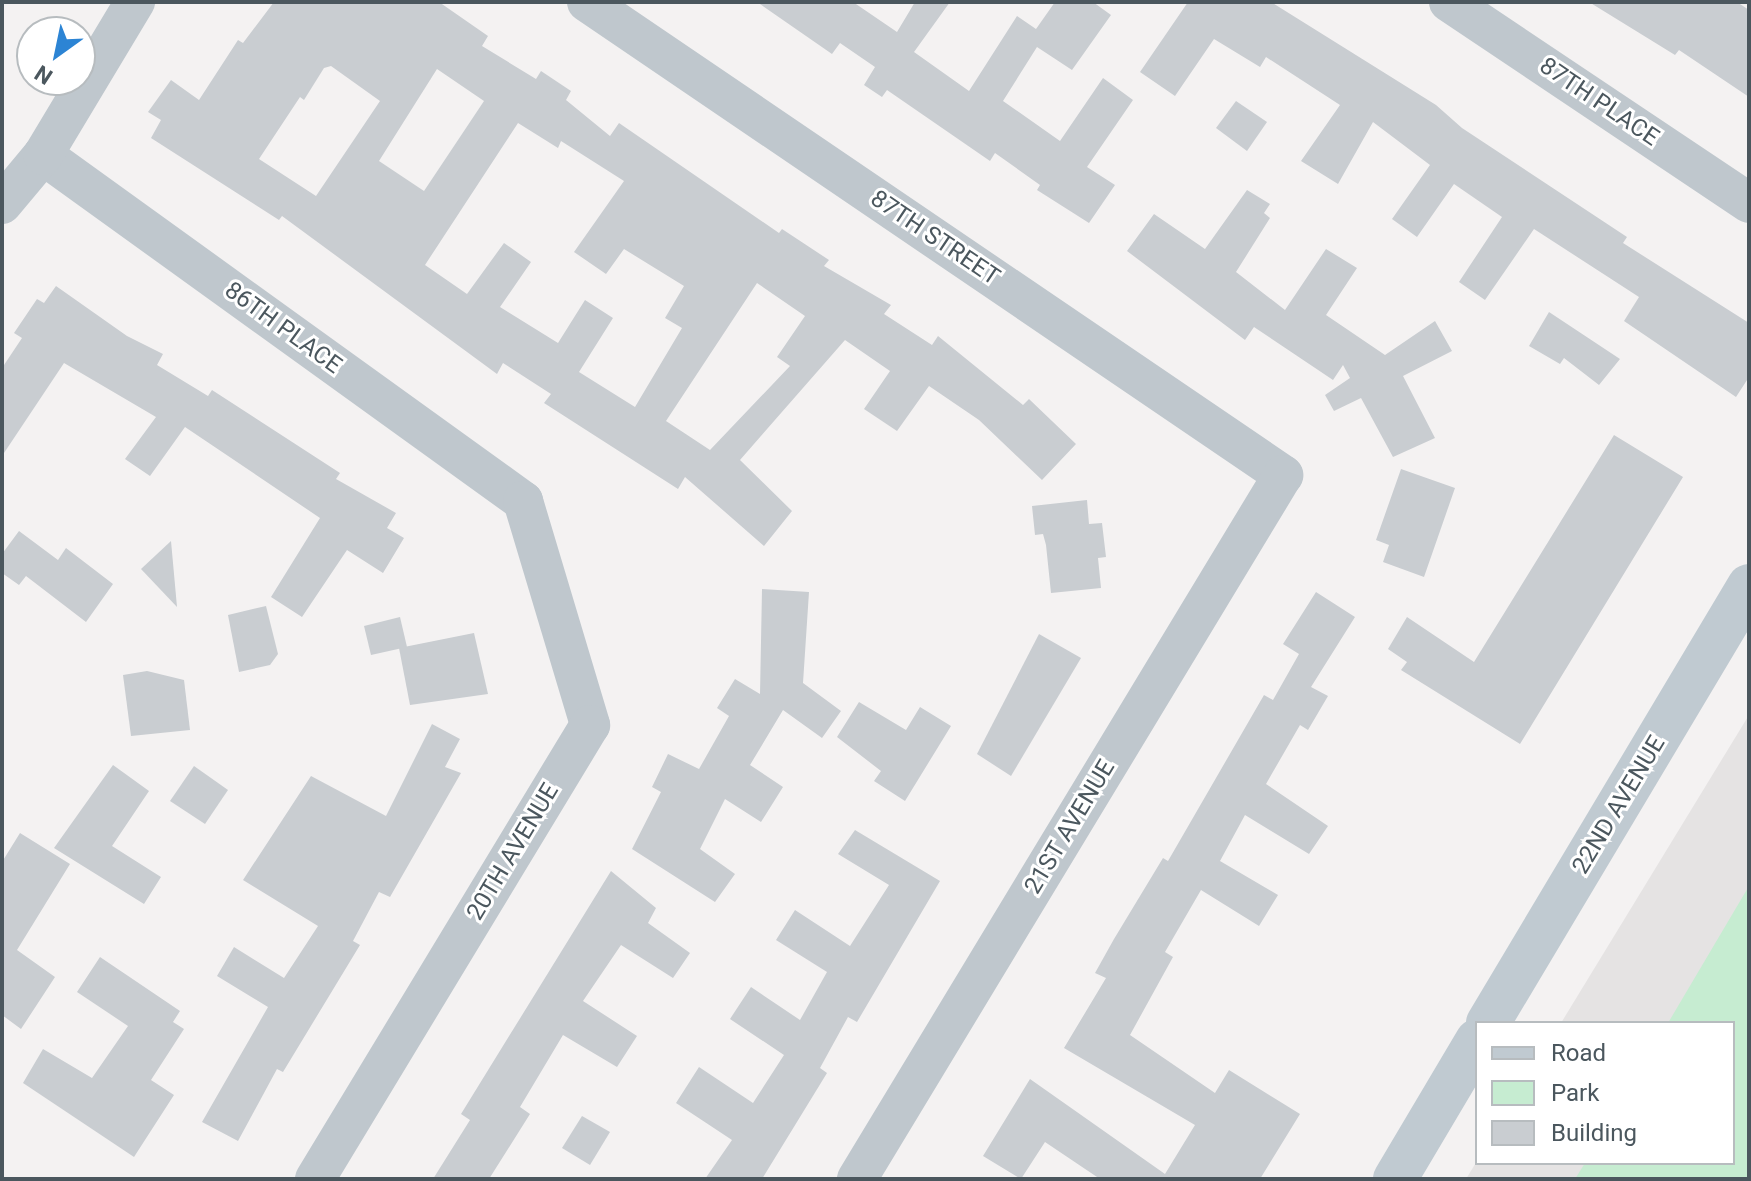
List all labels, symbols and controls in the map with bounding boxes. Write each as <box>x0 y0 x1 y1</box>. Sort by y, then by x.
north arrow <box>16 16 96 96</box>
street label: 87TH PLACE <box>1534 52 1664 152</box>
text: N <box>30 60 57 90</box>
street label: 87TH STREET <box>865 184 1005 292</box>
street label: 86TH PLACE <box>219 276 347 380</box>
street label: 22ND AVENUE <box>1567 731 1671 879</box>
street label: 21ST AVENUE <box>1019 755 1121 899</box>
street label: 20TH AVENUE <box>461 778 565 926</box>
legend <box>1475 1021 1735 1165</box>
text: Road <box>1551 1039 1606 1067</box>
text: Park <box>1551 1079 1599 1107</box>
text: Building <box>1551 1119 1637 1147</box>

